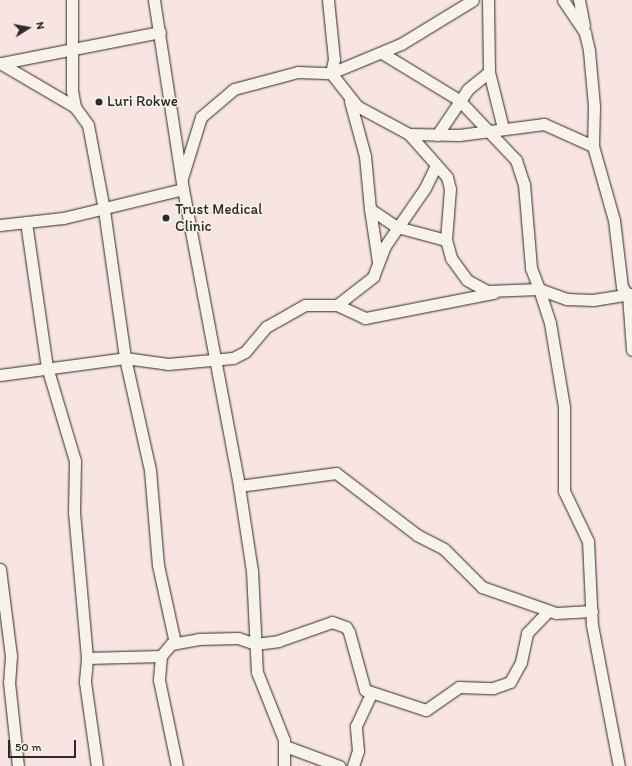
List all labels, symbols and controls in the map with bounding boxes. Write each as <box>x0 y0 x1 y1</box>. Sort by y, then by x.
north arrow <box>8 8 48 48</box>
text: N <box>33 21 47 31</box>
place label: Luri Rokwe <box>107 93 178 111</box>
marker: Luri Rokwe <box>94 97 104 107</box>
place label: Trust Medical Clinic <box>175 200 262 235</box>
marker: Trust Medical Clinic <box>160 212 172 224</box>
scale bar <box>10 732 78 758</box>
text: 50 m <box>15 740 41 754</box>

